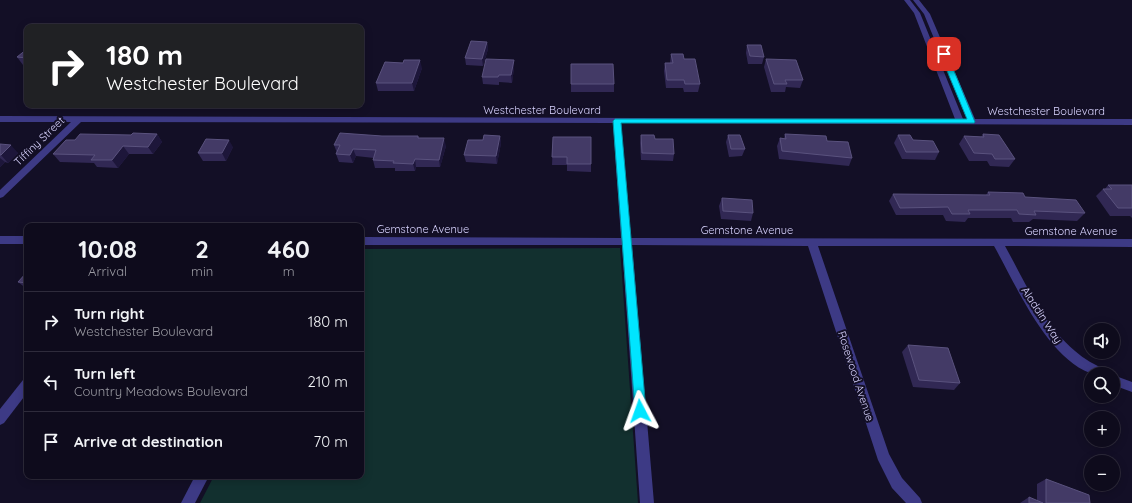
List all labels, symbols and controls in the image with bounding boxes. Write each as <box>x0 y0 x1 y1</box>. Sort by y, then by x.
text: 180 m <box>106 37 183 72</box>
pin <box>927 37 961 71</box>
icon: right <box>40 40 92 92</box>
icon: arrive <box>933 43 955 65</box>
text: Westchester Boulevard <box>106 72 299 95</box>
street label: Westchester Boulevard <box>483 103 601 117</box>
street label: Westchester Boulevard <box>987 104 1105 118</box>
street label: Tiffiny Street <box>11 113 67 169</box>
street label: Gemstone Avenue <box>377 222 469 236</box>
street label: Gemstone Avenue <box>701 223 793 237</box>
street label: Gemstone Avenue <box>1025 224 1117 238</box>
text: 10:08 <box>78 234 137 264</box>
text: 2 <box>195 234 209 264</box>
text: 460 <box>268 234 310 264</box>
text: Arrival <box>88 263 127 279</box>
text: min <box>191 263 213 279</box>
text: m <box>283 263 295 279</box>
street label: Aladdin Way <box>1018 284 1066 346</box>
text: Turn right <box>74 304 145 323</box>
icon: right <box>40 311 62 333</box>
text: 180 m <box>308 312 348 331</box>
text: Westchester Boulevard <box>74 323 213 339</box>
map controls <box>1084 323 1120 491</box>
button: sound <box>1084 323 1120 359</box>
street label: Rosewood Avenue <box>835 329 877 423</box>
text: Turn left <box>74 364 136 383</box>
button: search <box>1084 367 1120 403</box>
icon: left <box>40 371 62 393</box>
text: 210 m <box>307 372 348 391</box>
text: Country Meadows Boulevard <box>74 383 248 399</box>
position arrow <box>619 390 661 432</box>
button: + <box>1084 411 1120 447</box>
icon: arrive <box>40 431 62 453</box>
text: Arrive at destination <box>74 432 223 451</box>
text: 70 m <box>314 432 348 451</box>
button: − <box>1084 455 1120 491</box>

